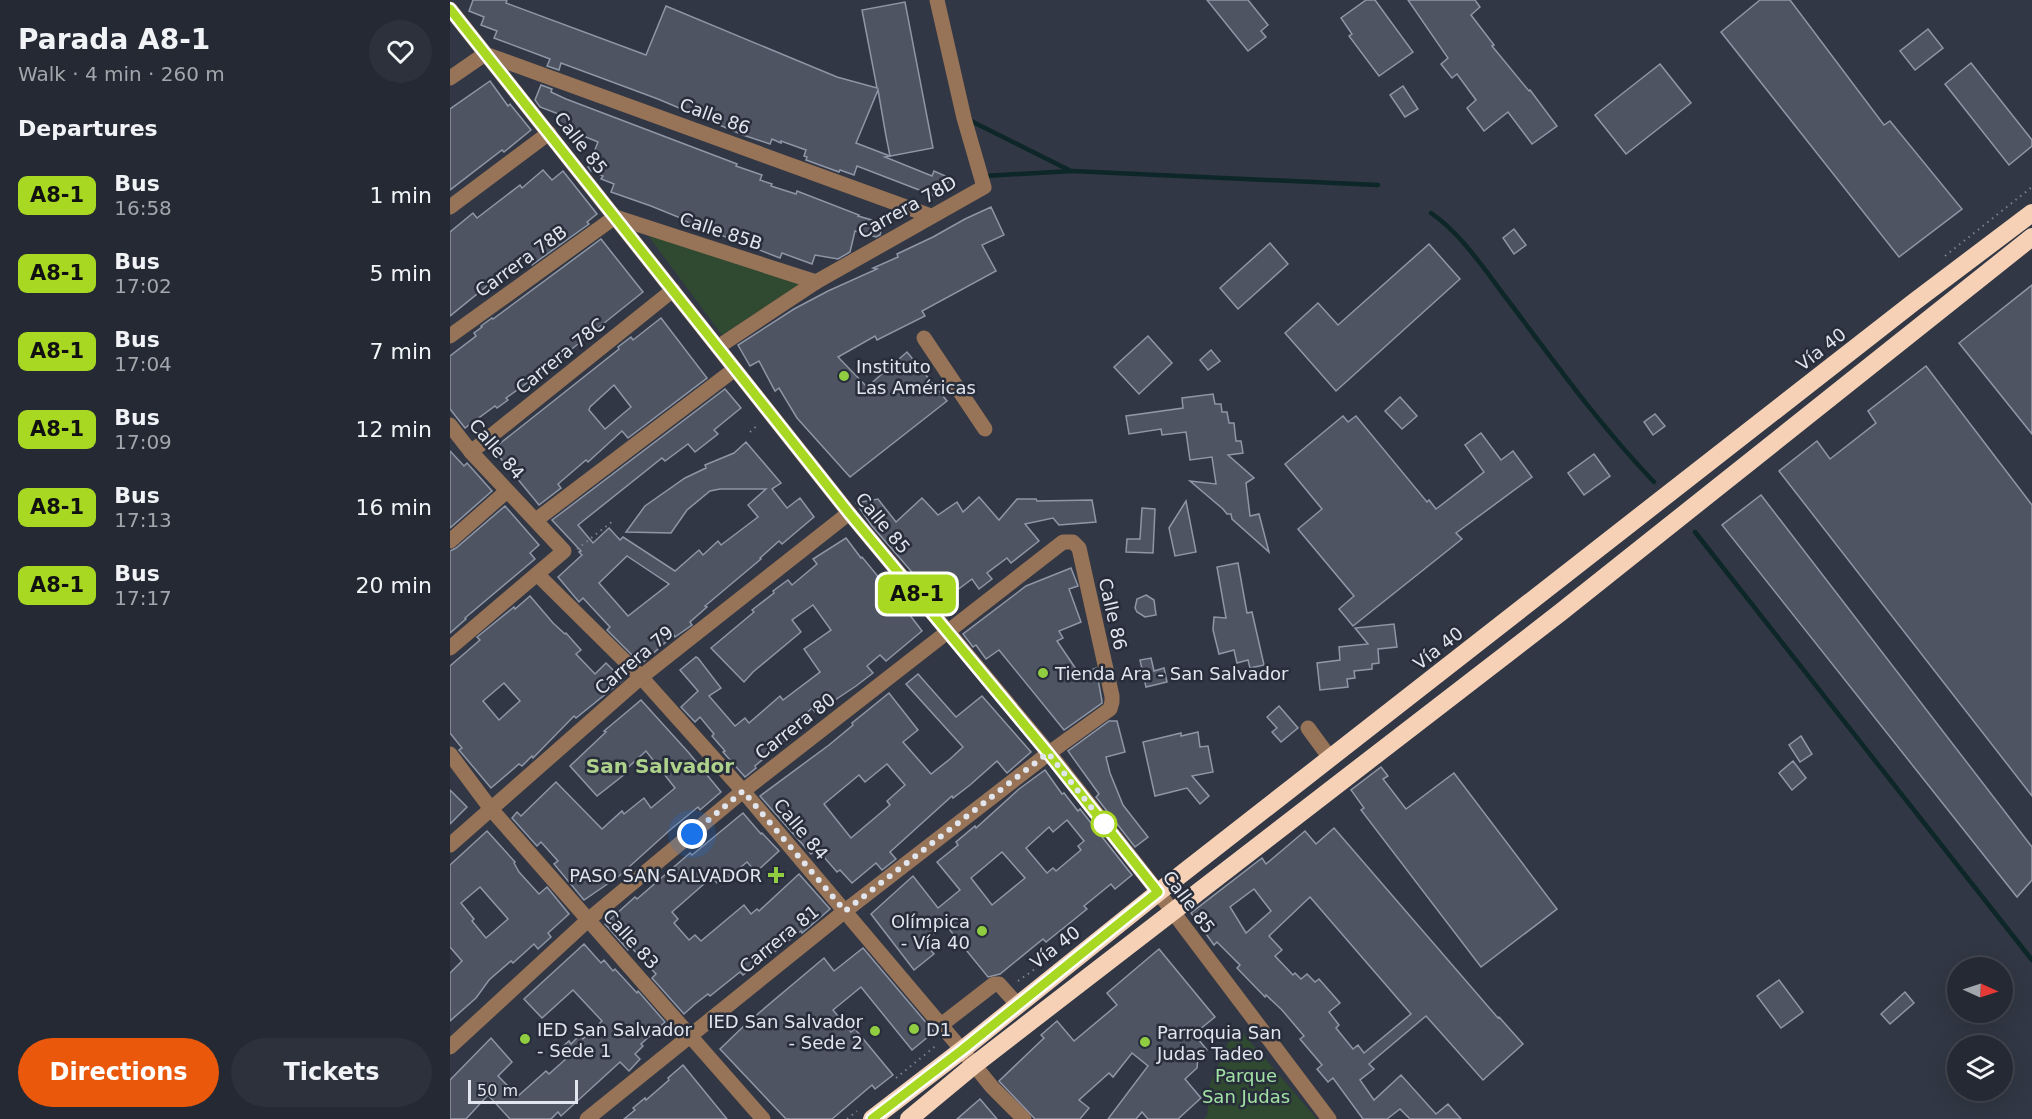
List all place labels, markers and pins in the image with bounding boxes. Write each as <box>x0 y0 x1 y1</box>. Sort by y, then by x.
place label: Instituto Las Américas <box>856 356 976 398</box>
marker: Instituto Las Américas <box>837 369 851 383</box>
place label: Tienda Ara - San Salvador <box>1054 663 1289 684</box>
marker: Tienda Ara - San Salvador <box>1036 666 1050 680</box>
unlabelled marker <box>1091 811 1117 837</box>
place label: PASO SAN SALVADOR <box>569 865 762 886</box>
marker: PASO SAN SALVADOR <box>767 866 785 884</box>
place label: Olímpica - Vía 40 <box>891 911 970 953</box>
marker: Olímpica - Vía 40 <box>975 924 989 938</box>
place label: IED San Salvador - Sede 2 <box>708 1011 864 1053</box>
place label: IED San Salvador - Sede 1 <box>537 1019 692 1061</box>
place label: D1 <box>926 1019 951 1040</box>
marker: D1 <box>907 1022 921 1036</box>
place label: Parroquia San Judas Tadeo <box>1156 1022 1282 1064</box>
marker: IED San Salvador - Sede 2 <box>868 1024 882 1038</box>
marker: IED San Salvador - Sede 1 <box>518 1032 532 1046</box>
marker: Parroquia San Judas Tadeo <box>1138 1035 1152 1049</box>

